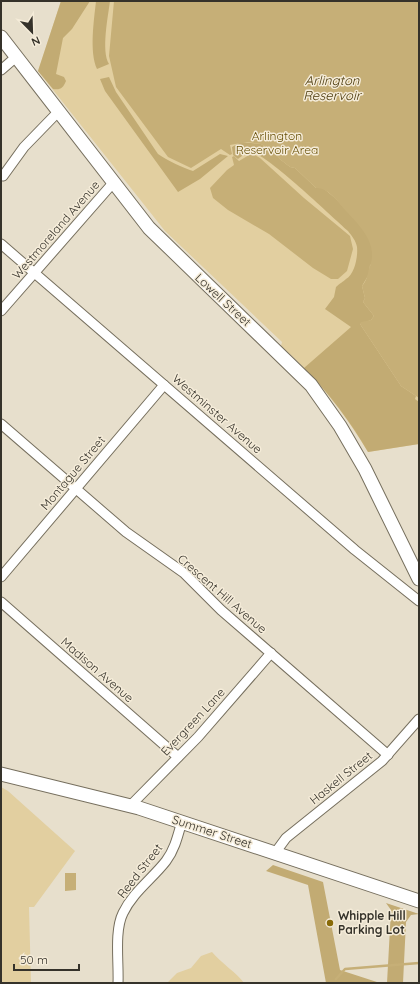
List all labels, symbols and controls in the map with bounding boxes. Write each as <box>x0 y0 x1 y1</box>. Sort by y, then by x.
north arrow <box>12 12 52 52</box>
text: N <box>29 33 42 49</box>
water label: Arlington Reservoir <box>303 72 363 103</box>
park label: Arlington Reservoir Area <box>236 128 318 157</box>
street label: Westmoreland Avenue <box>9 177 103 282</box>
street label: Lowell Street <box>192 270 254 329</box>
street label: Westminster Avenue <box>170 371 265 457</box>
street label: Montague Street <box>37 432 108 513</box>
street label: Crescent Hill Avenue <box>175 551 270 636</box>
street label: Madison Avenue <box>58 634 137 705</box>
street label: Evergreen Lane <box>157 685 228 759</box>
street label: Haskell Street <box>306 748 375 807</box>
street label: Summer Street <box>170 812 254 851</box>
street label: Reed Street <box>114 841 165 901</box>
place label: Whipple Hill Parking Lot <box>338 908 406 937</box>
marker: Whipple Hill Parking Lot <box>325 918 335 928</box>
scale bar <box>14 946 79 972</box>
text: 50 m <box>20 952 48 967</box>

